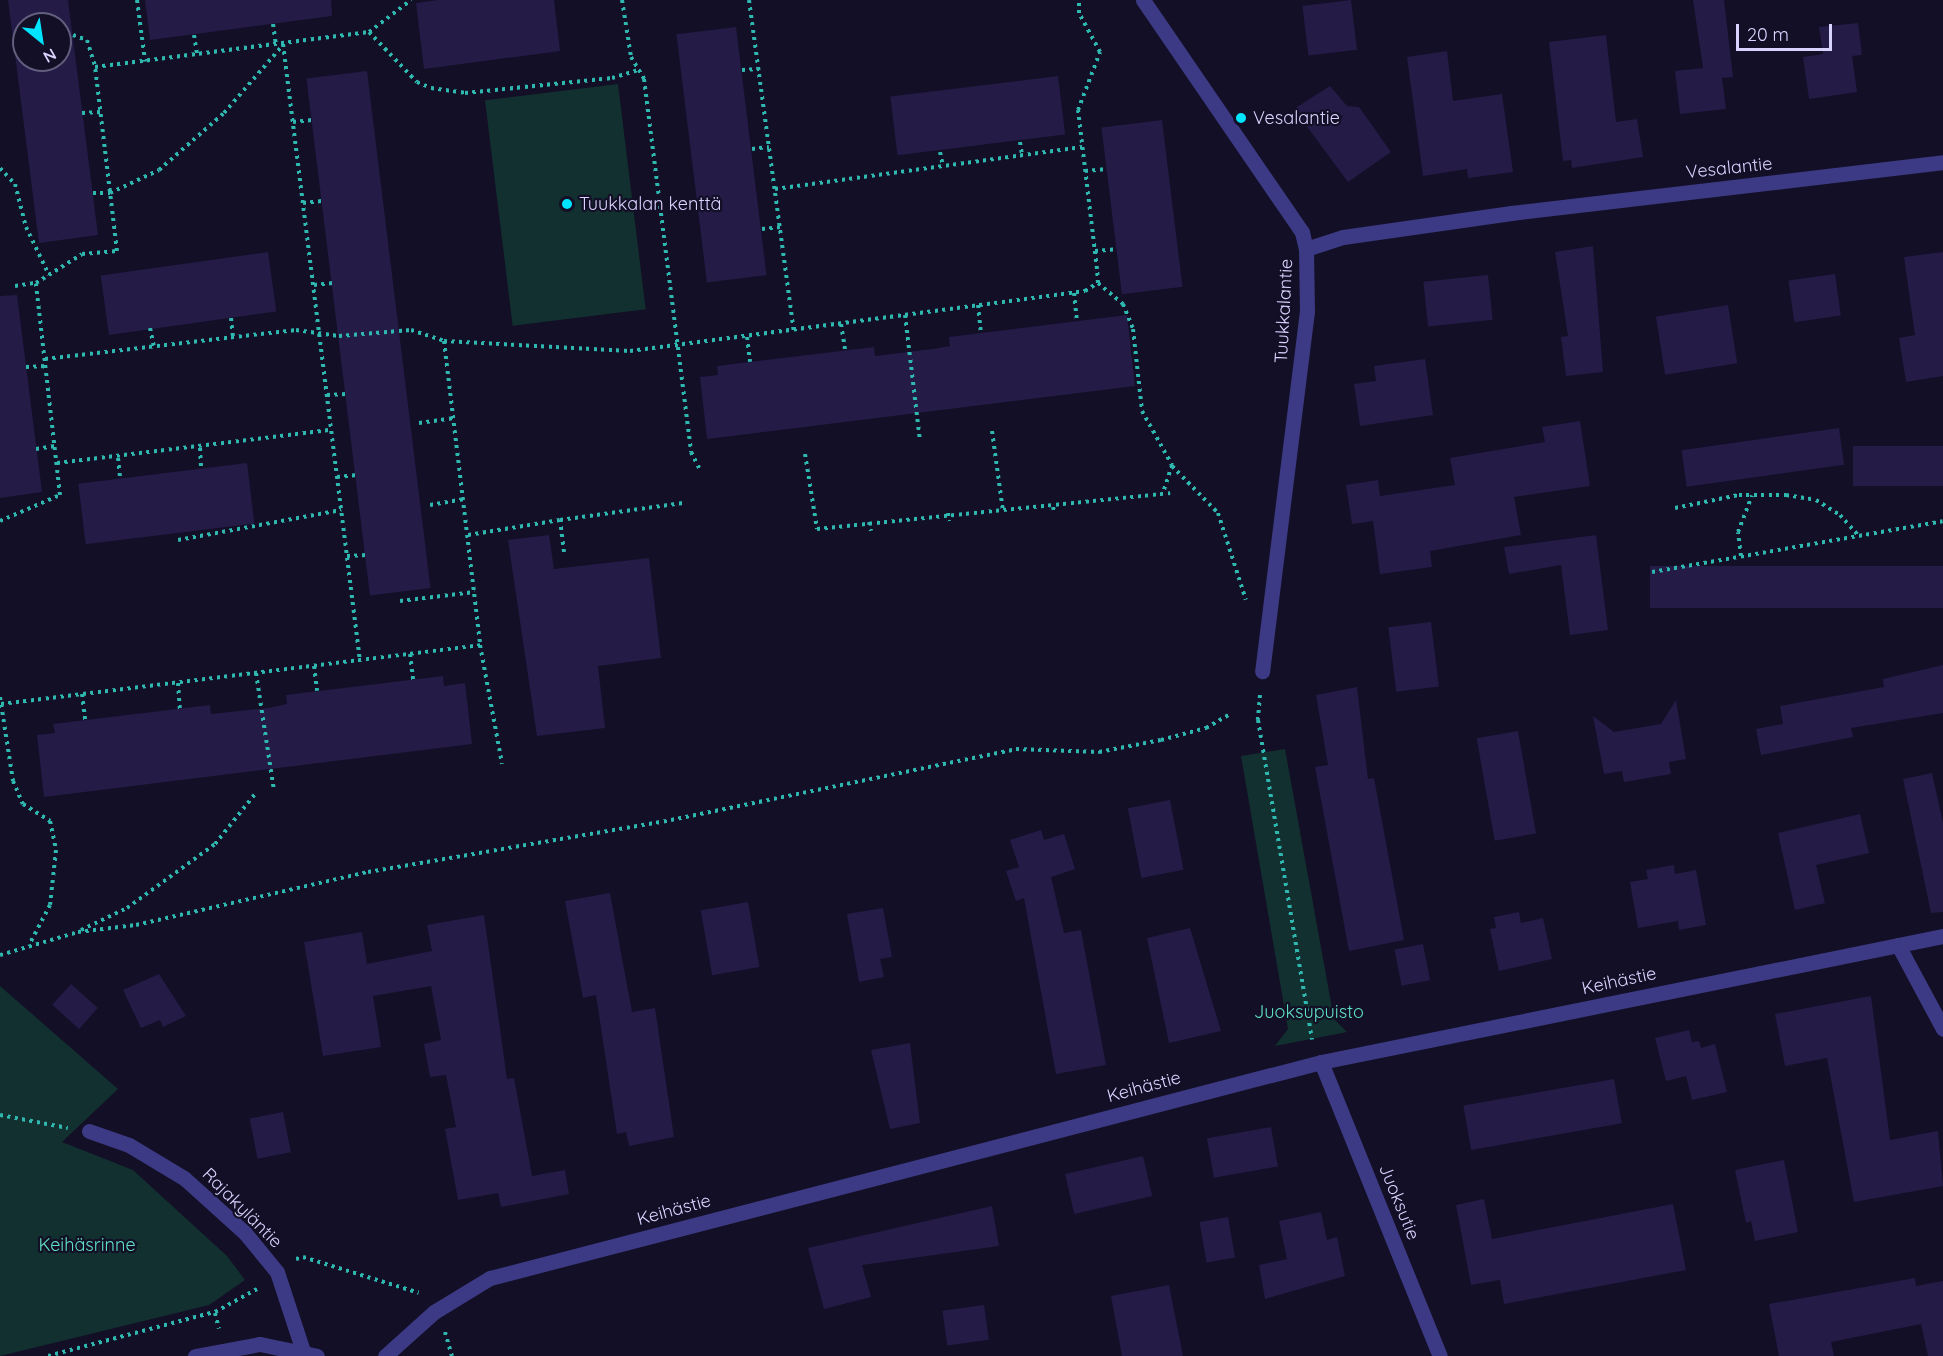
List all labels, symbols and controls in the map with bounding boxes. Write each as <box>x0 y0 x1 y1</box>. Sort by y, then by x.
north arrow <box>12 12 72 72</box>
scale bar <box>1739 12 1835 50</box>
text: 20 m <box>1747 23 1789 46</box>
text: N <box>40 44 60 67</box>
place label: Vesalantie <box>1253 107 1340 129</box>
marker: Vesalantie <box>1234 111 1248 125</box>
street label: Vesalantie <box>1685 153 1773 183</box>
place label: Tuukkalan kenttä <box>579 193 721 215</box>
marker: Tuukkalan kenttä <box>560 197 574 211</box>
street label: Tuukkalantie <box>1270 258 1298 364</box>
street label: Keihästie <box>1580 963 1658 999</box>
park label: Juoksupuisto <box>1254 1001 1364 1023</box>
street label: Keihästie <box>1105 1067 1183 1107</box>
street label: Juoksutie <box>1374 1161 1424 1243</box>
street label: Rajakyläntie <box>198 1164 286 1252</box>
street label: Keihästie <box>635 1190 713 1230</box>
park label: Keihäsrinne <box>38 1234 136 1256</box>

